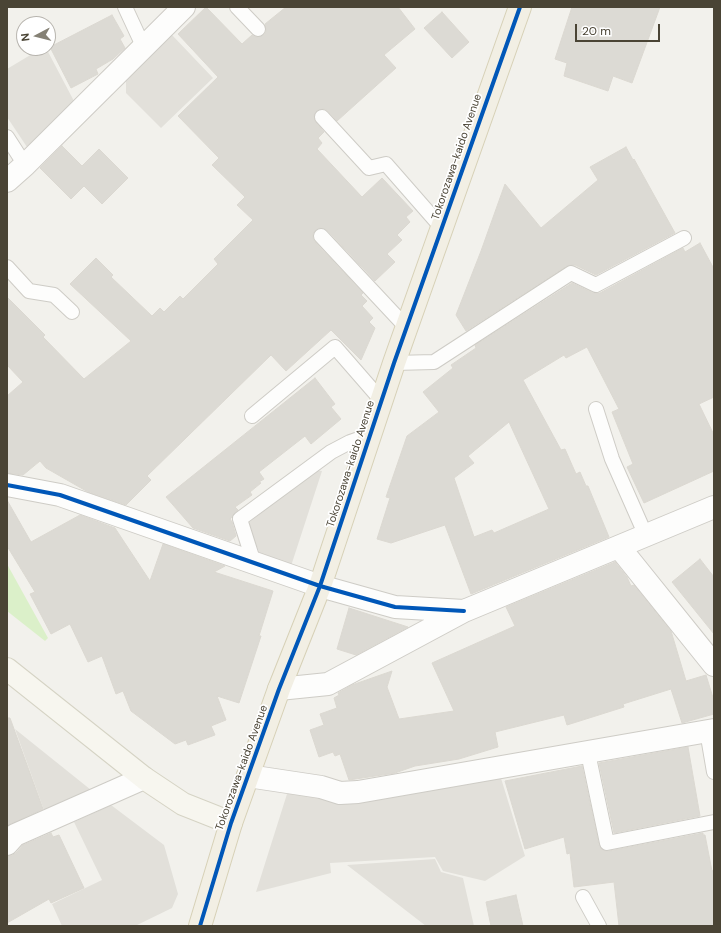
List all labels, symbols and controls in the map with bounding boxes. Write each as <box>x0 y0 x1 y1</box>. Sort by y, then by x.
north arrow <box>16 16 56 56</box>
scale bar <box>577 16 662 42</box>
text: 20 m <box>582 23 611 39</box>
text: N <box>18 33 33 42</box>
street label: Tokorozawa-kaido Avenue <box>429 92 485 222</box>
street label: Tokorozawa-kaido Avenue <box>324 399 378 529</box>
street label: Tokorozawa-kaido Avenue <box>213 703 271 833</box>

